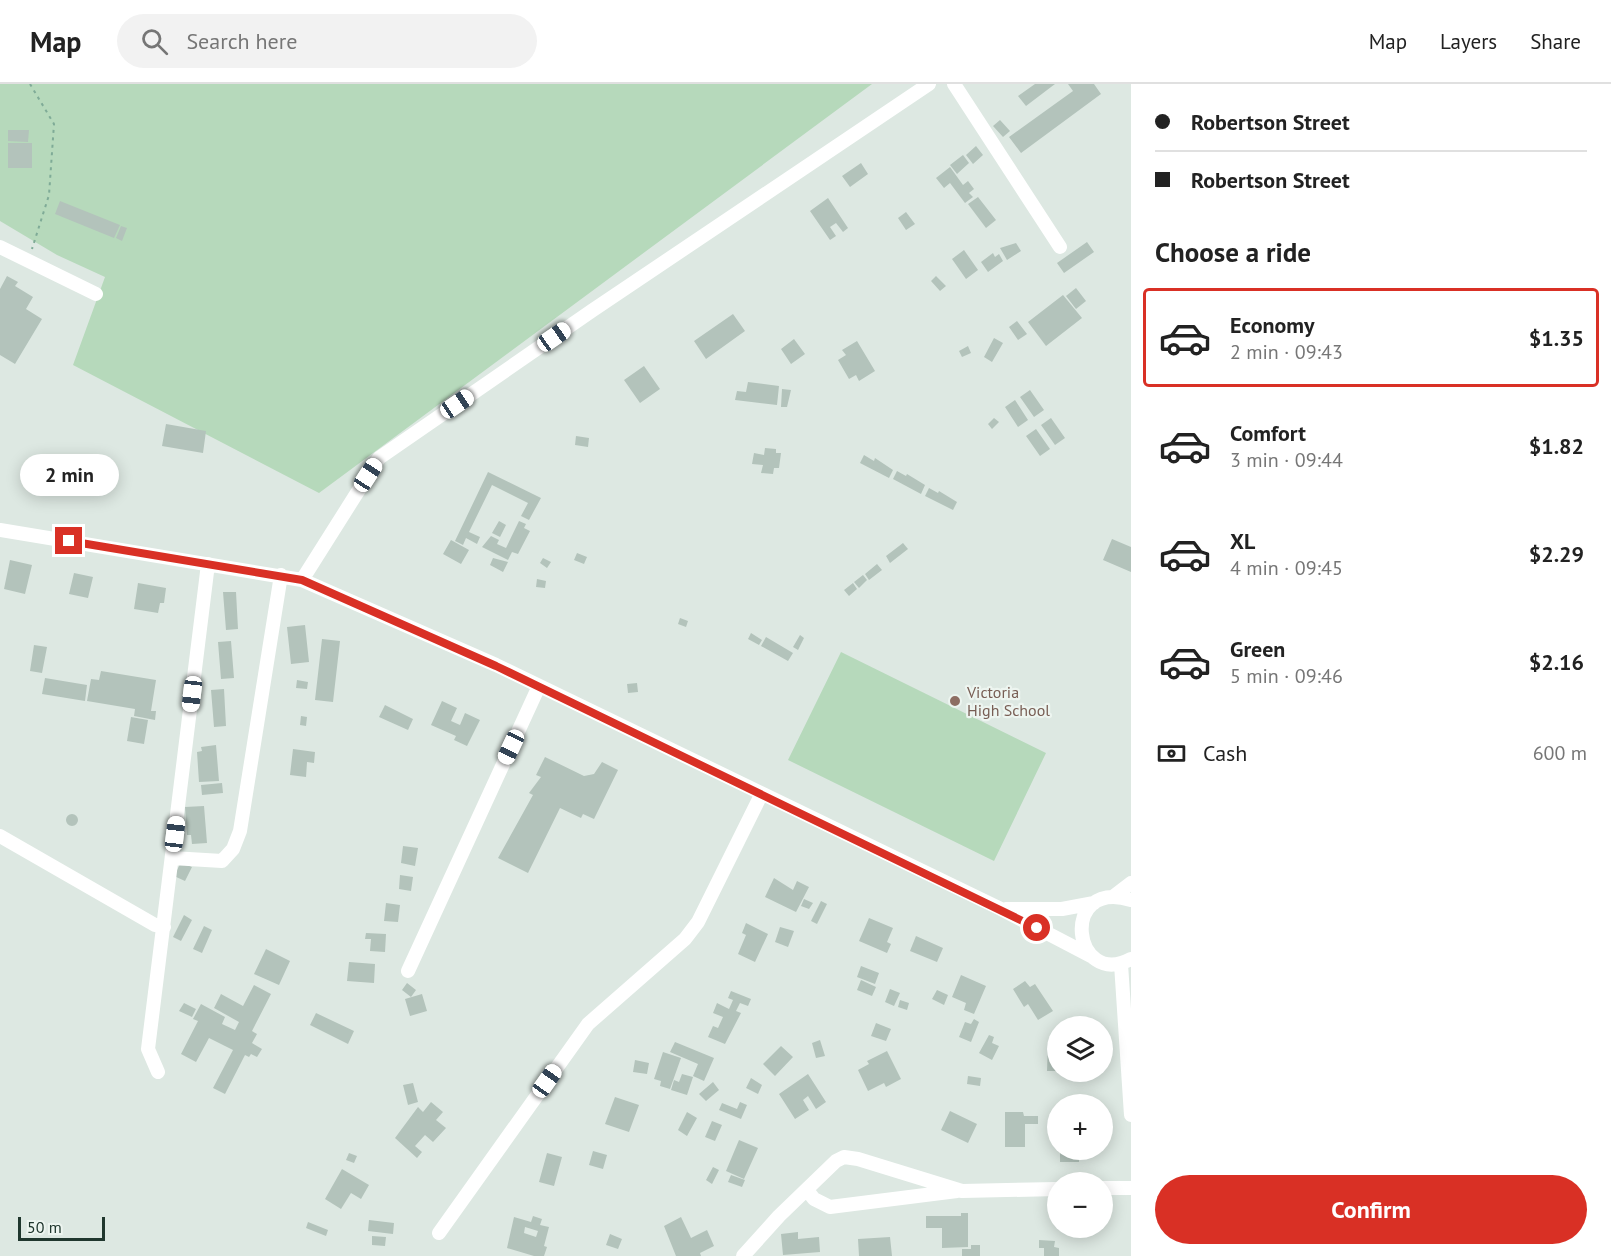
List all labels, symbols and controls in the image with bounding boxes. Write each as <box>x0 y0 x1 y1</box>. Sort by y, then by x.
search box <box>117 14 537 68</box>
text: Map <box>30 23 81 60</box>
icon: search <box>138 25 171 58</box>
text: Search here <box>186 27 297 55</box>
text: Map <box>1369 28 1407 55</box>
text: Layers <box>1440 28 1497 55</box>
text: Share <box>1530 28 1581 55</box>
text: Robertson Street <box>1191 108 1350 136</box>
text: Robertson Street <box>1191 166 1350 194</box>
text: Choose a ride <box>1155 235 1311 269</box>
icon: car <box>1158 311 1212 365</box>
text: Economy <box>1230 311 1314 339</box>
car <box>534 319 574 355</box>
text: $1.35 <box>1529 324 1584 352</box>
text: 2 min · 09:43 <box>1230 339 1343 365</box>
car <box>437 386 477 422</box>
icon: car <box>1158 419 1212 473</box>
text: Comfort <box>1230 419 1306 447</box>
text: $1.82 <box>1529 432 1584 460</box>
text: 3 min · 09:44 <box>1230 447 1343 473</box>
callout: 2 min <box>20 454 118 496</box>
car <box>351 455 385 495</box>
text: 2 min <box>45 462 94 488</box>
route end <box>55 527 82 554</box>
icon: car <box>1158 527 1212 581</box>
text: XL <box>1230 527 1255 555</box>
text: $2.29 <box>1529 540 1584 568</box>
text: 4 min · 09:45 <box>1230 555 1343 581</box>
icon: car <box>1158 635 1212 689</box>
text: Green <box>1230 635 1285 663</box>
text: $2.16 <box>1529 648 1584 676</box>
text: 5 min · 09:46 <box>1230 663 1343 689</box>
car <box>181 675 203 713</box>
place label: Victoria High School <box>966 682 1050 720</box>
marker: Victoria High School <box>948 694 962 708</box>
car <box>495 727 527 767</box>
icon: cash <box>1155 737 1188 770</box>
text: Cash <box>1203 739 1247 767</box>
text: 600 m <box>1533 740 1587 766</box>
car <box>164 815 186 853</box>
route start <box>1023 914 1050 941</box>
map controls <box>1047 1016 1113 1238</box>
button: layers <box>1047 1016 1113 1082</box>
car <box>529 1061 565 1101</box>
button: + <box>1047 1094 1113 1160</box>
button: − <box>1047 1172 1113 1238</box>
button: Confirm <box>1155 1175 1587 1244</box>
scale bar <box>18 1214 105 1242</box>
text: 50 m <box>27 1217 62 1237</box>

